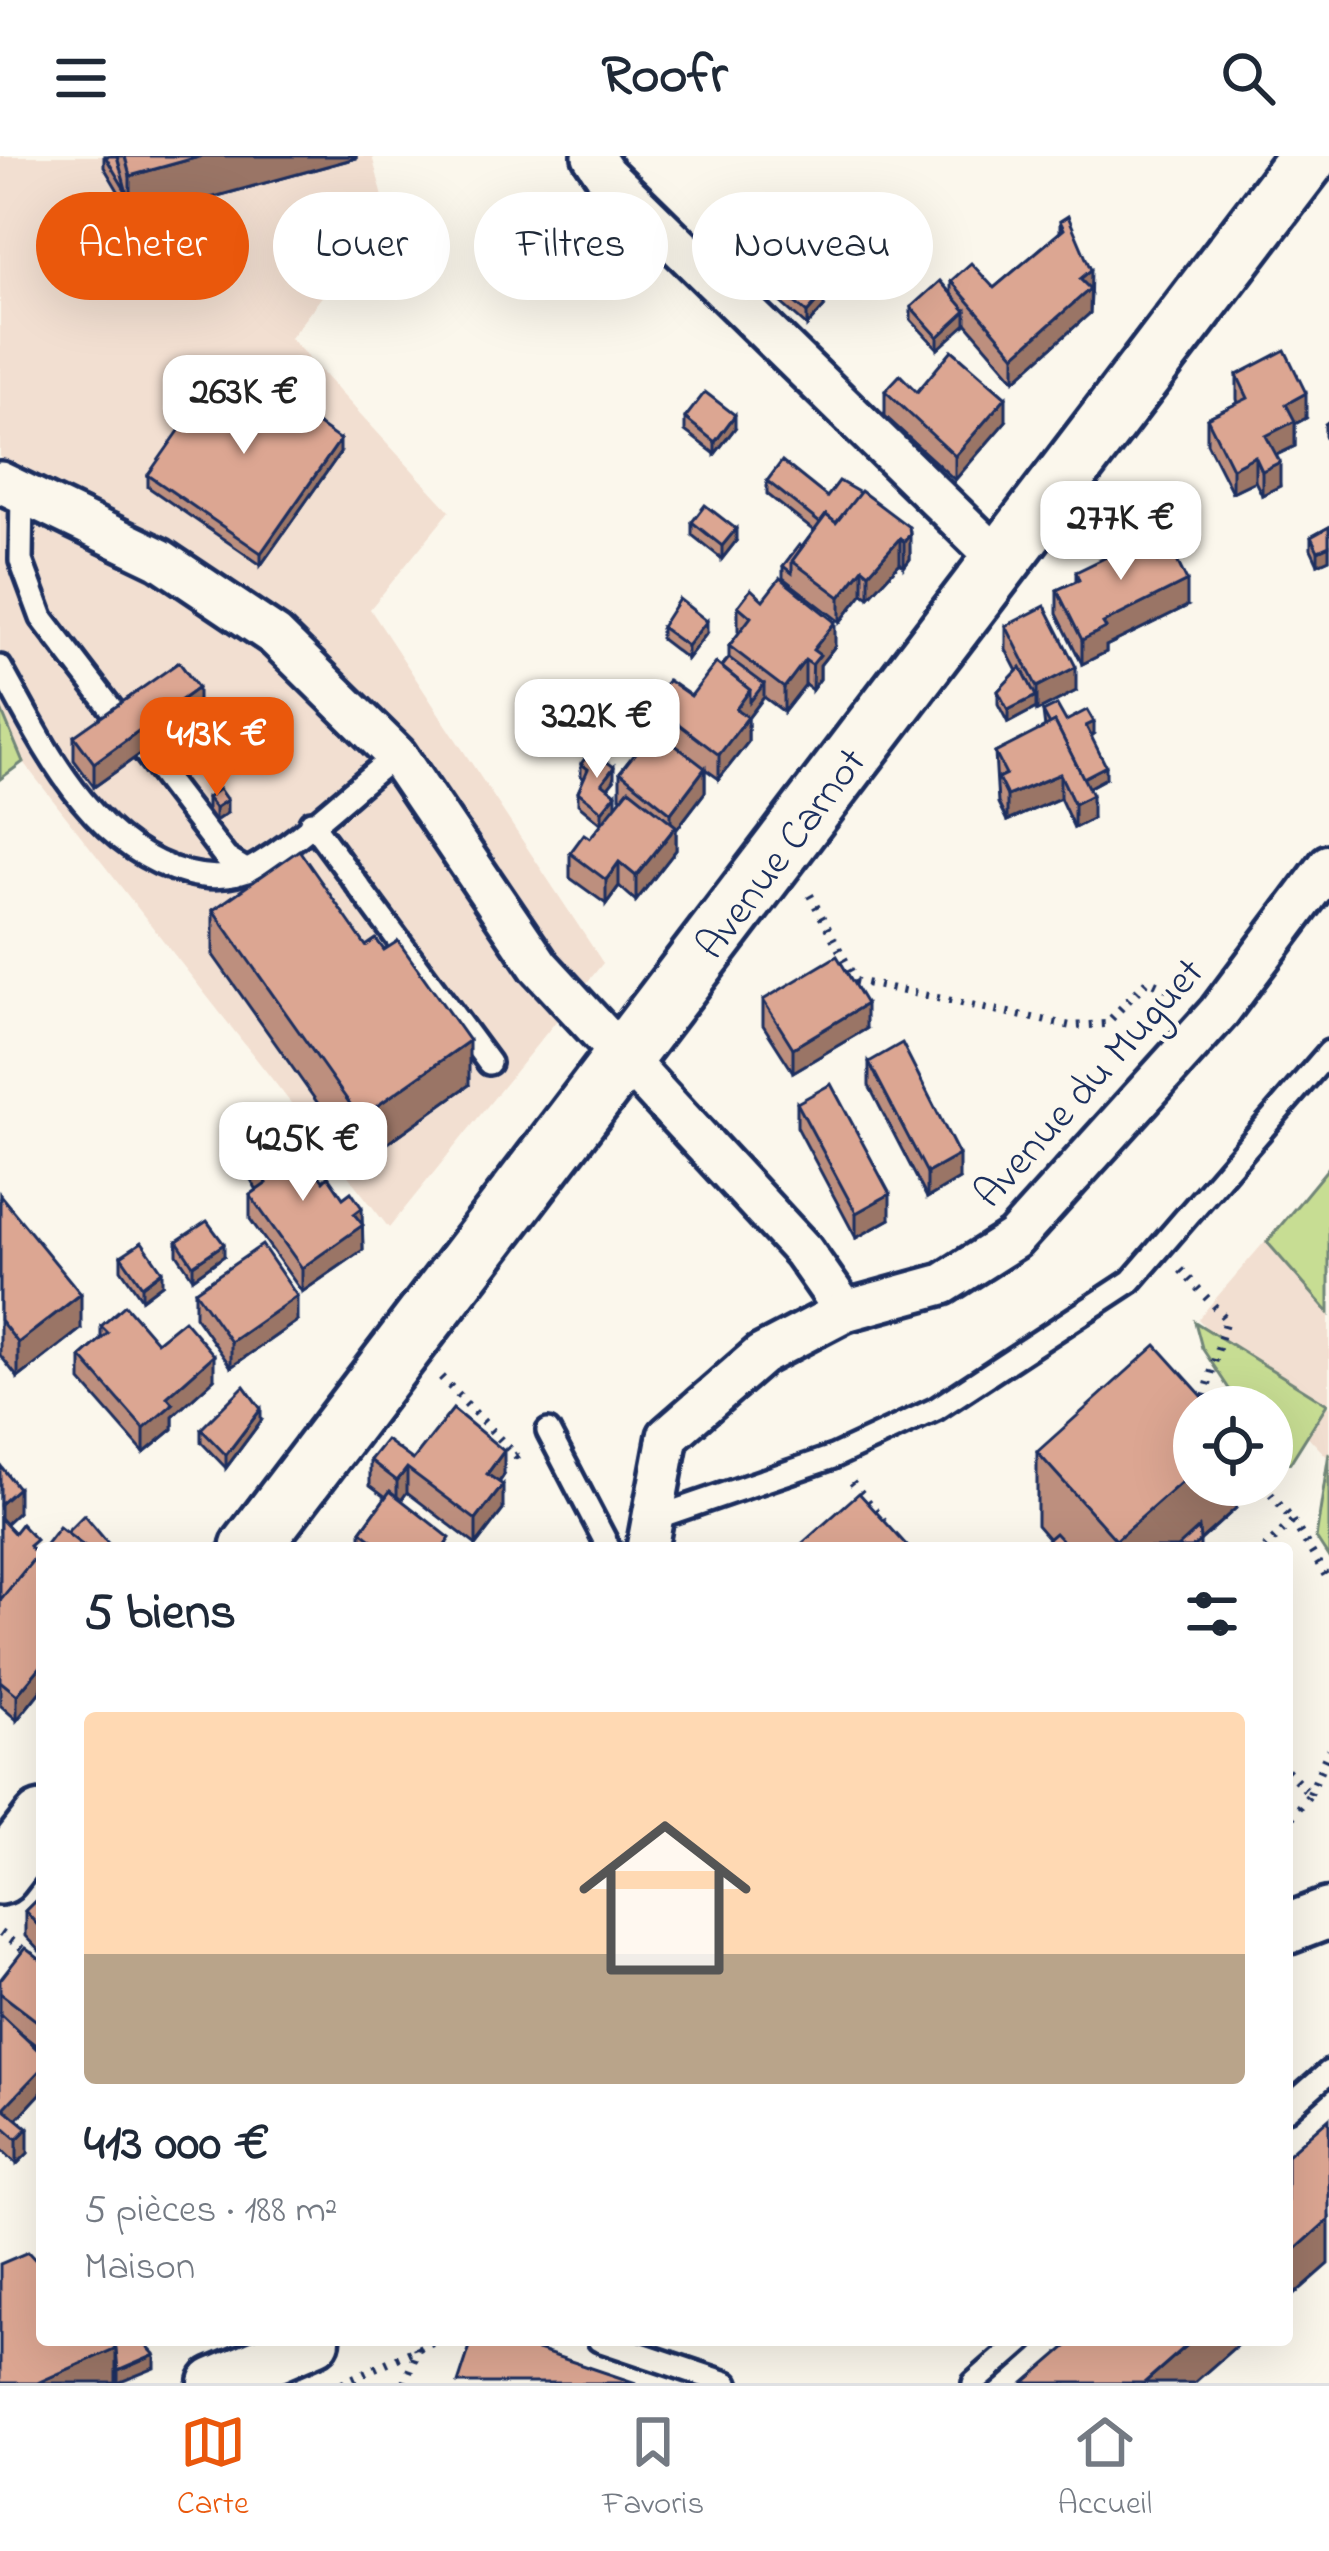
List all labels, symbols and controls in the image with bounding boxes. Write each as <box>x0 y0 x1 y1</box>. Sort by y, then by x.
text: Roofr <box>601 39 728 117</box>
icon: menu <box>48 45 114 111</box>
icon: search <box>1215 45 1281 111</box>
chip: Acheter <box>36 192 249 300</box>
chip: Louer <box>273 192 450 300</box>
chip: Filtres <box>474 192 668 300</box>
chip: Nouveau <box>692 192 933 300</box>
pin: 263K € <box>146 355 342 457</box>
text: 263K € <box>190 365 298 422</box>
pin: 277K € <box>1023 481 1219 583</box>
text: 277K € <box>1067 491 1175 548</box>
pin: 322K € <box>499 679 695 781</box>
text: 322K € <box>542 689 652 746</box>
pin: 413K € <box>119 697 315 799</box>
text: 413K € <box>167 707 267 764</box>
street label: Avenue Carnot <box>683 736 883 973</box>
street label: Avenue du Muguet <box>961 945 1220 1223</box>
pin: 425K € <box>205 1102 401 1204</box>
text: 425K € <box>246 1112 360 1169</box>
map controls <box>1173 1386 1293 1506</box>
button: locate <box>1173 1386 1293 1506</box>
text: 5 biens <box>84 1577 236 1652</box>
icon: filters <box>1179 1581 1245 1647</box>
icon: home <box>557 1790 773 2006</box>
text: 413 000 € <box>84 2108 269 2183</box>
text: 5 pièces · 188 m² <box>84 2183 337 2240</box>
text: Maison <box>84 2240 195 2297</box>
tab: Carte <box>177 2409 249 2529</box>
tab: Favoris <box>602 2409 704 2529</box>
tab: Accueil <box>1058 2409 1152 2529</box>

